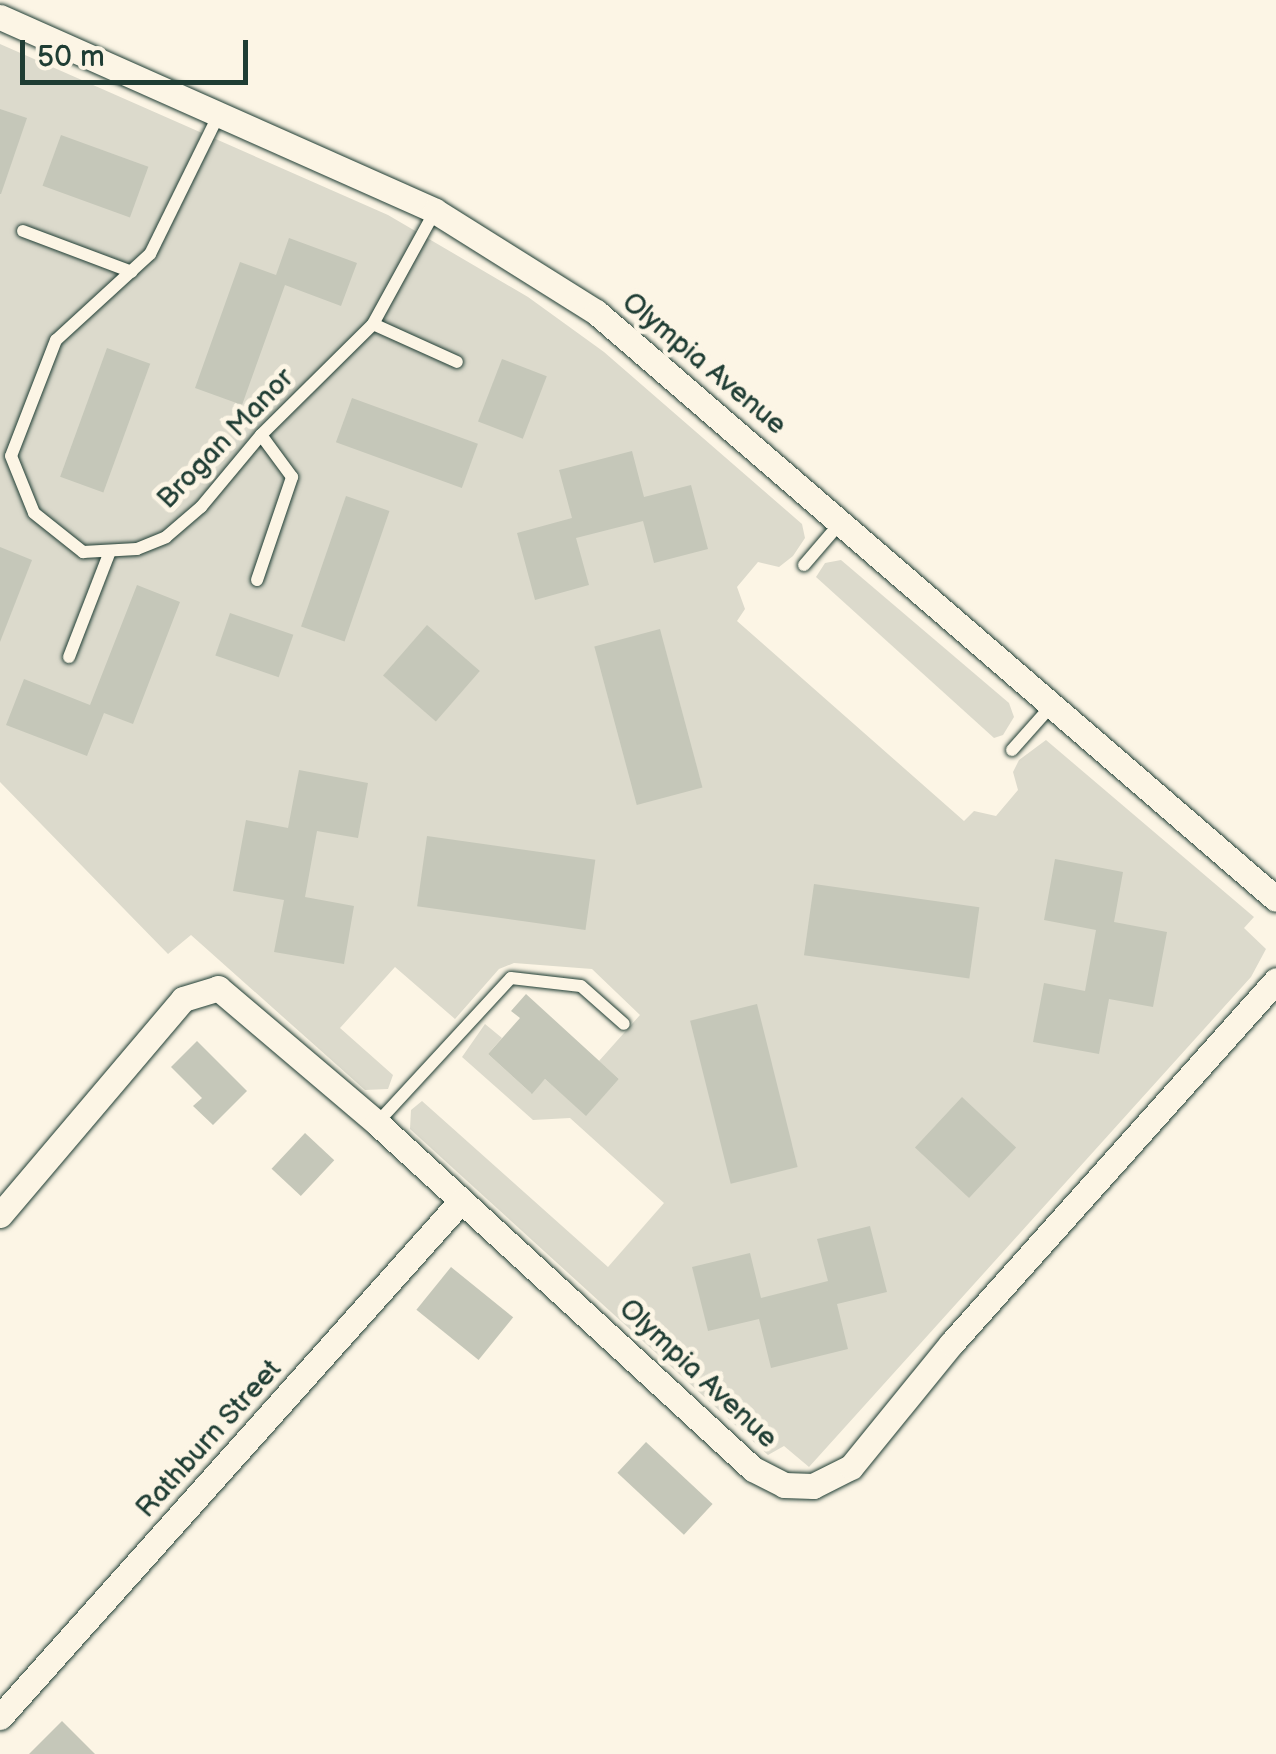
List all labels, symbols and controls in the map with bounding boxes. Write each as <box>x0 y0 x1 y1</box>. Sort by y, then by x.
scale bar <box>25 20 252 82</box>
text: 50 m <box>37 39 105 75</box>
street label: Olympia Avenue <box>615 286 793 442</box>
street label: Brogan Manor <box>151 362 301 516</box>
street label: Olympia Avenue <box>612 1292 784 1456</box>
street label: Rathburn Street <box>129 1353 289 1525</box>

